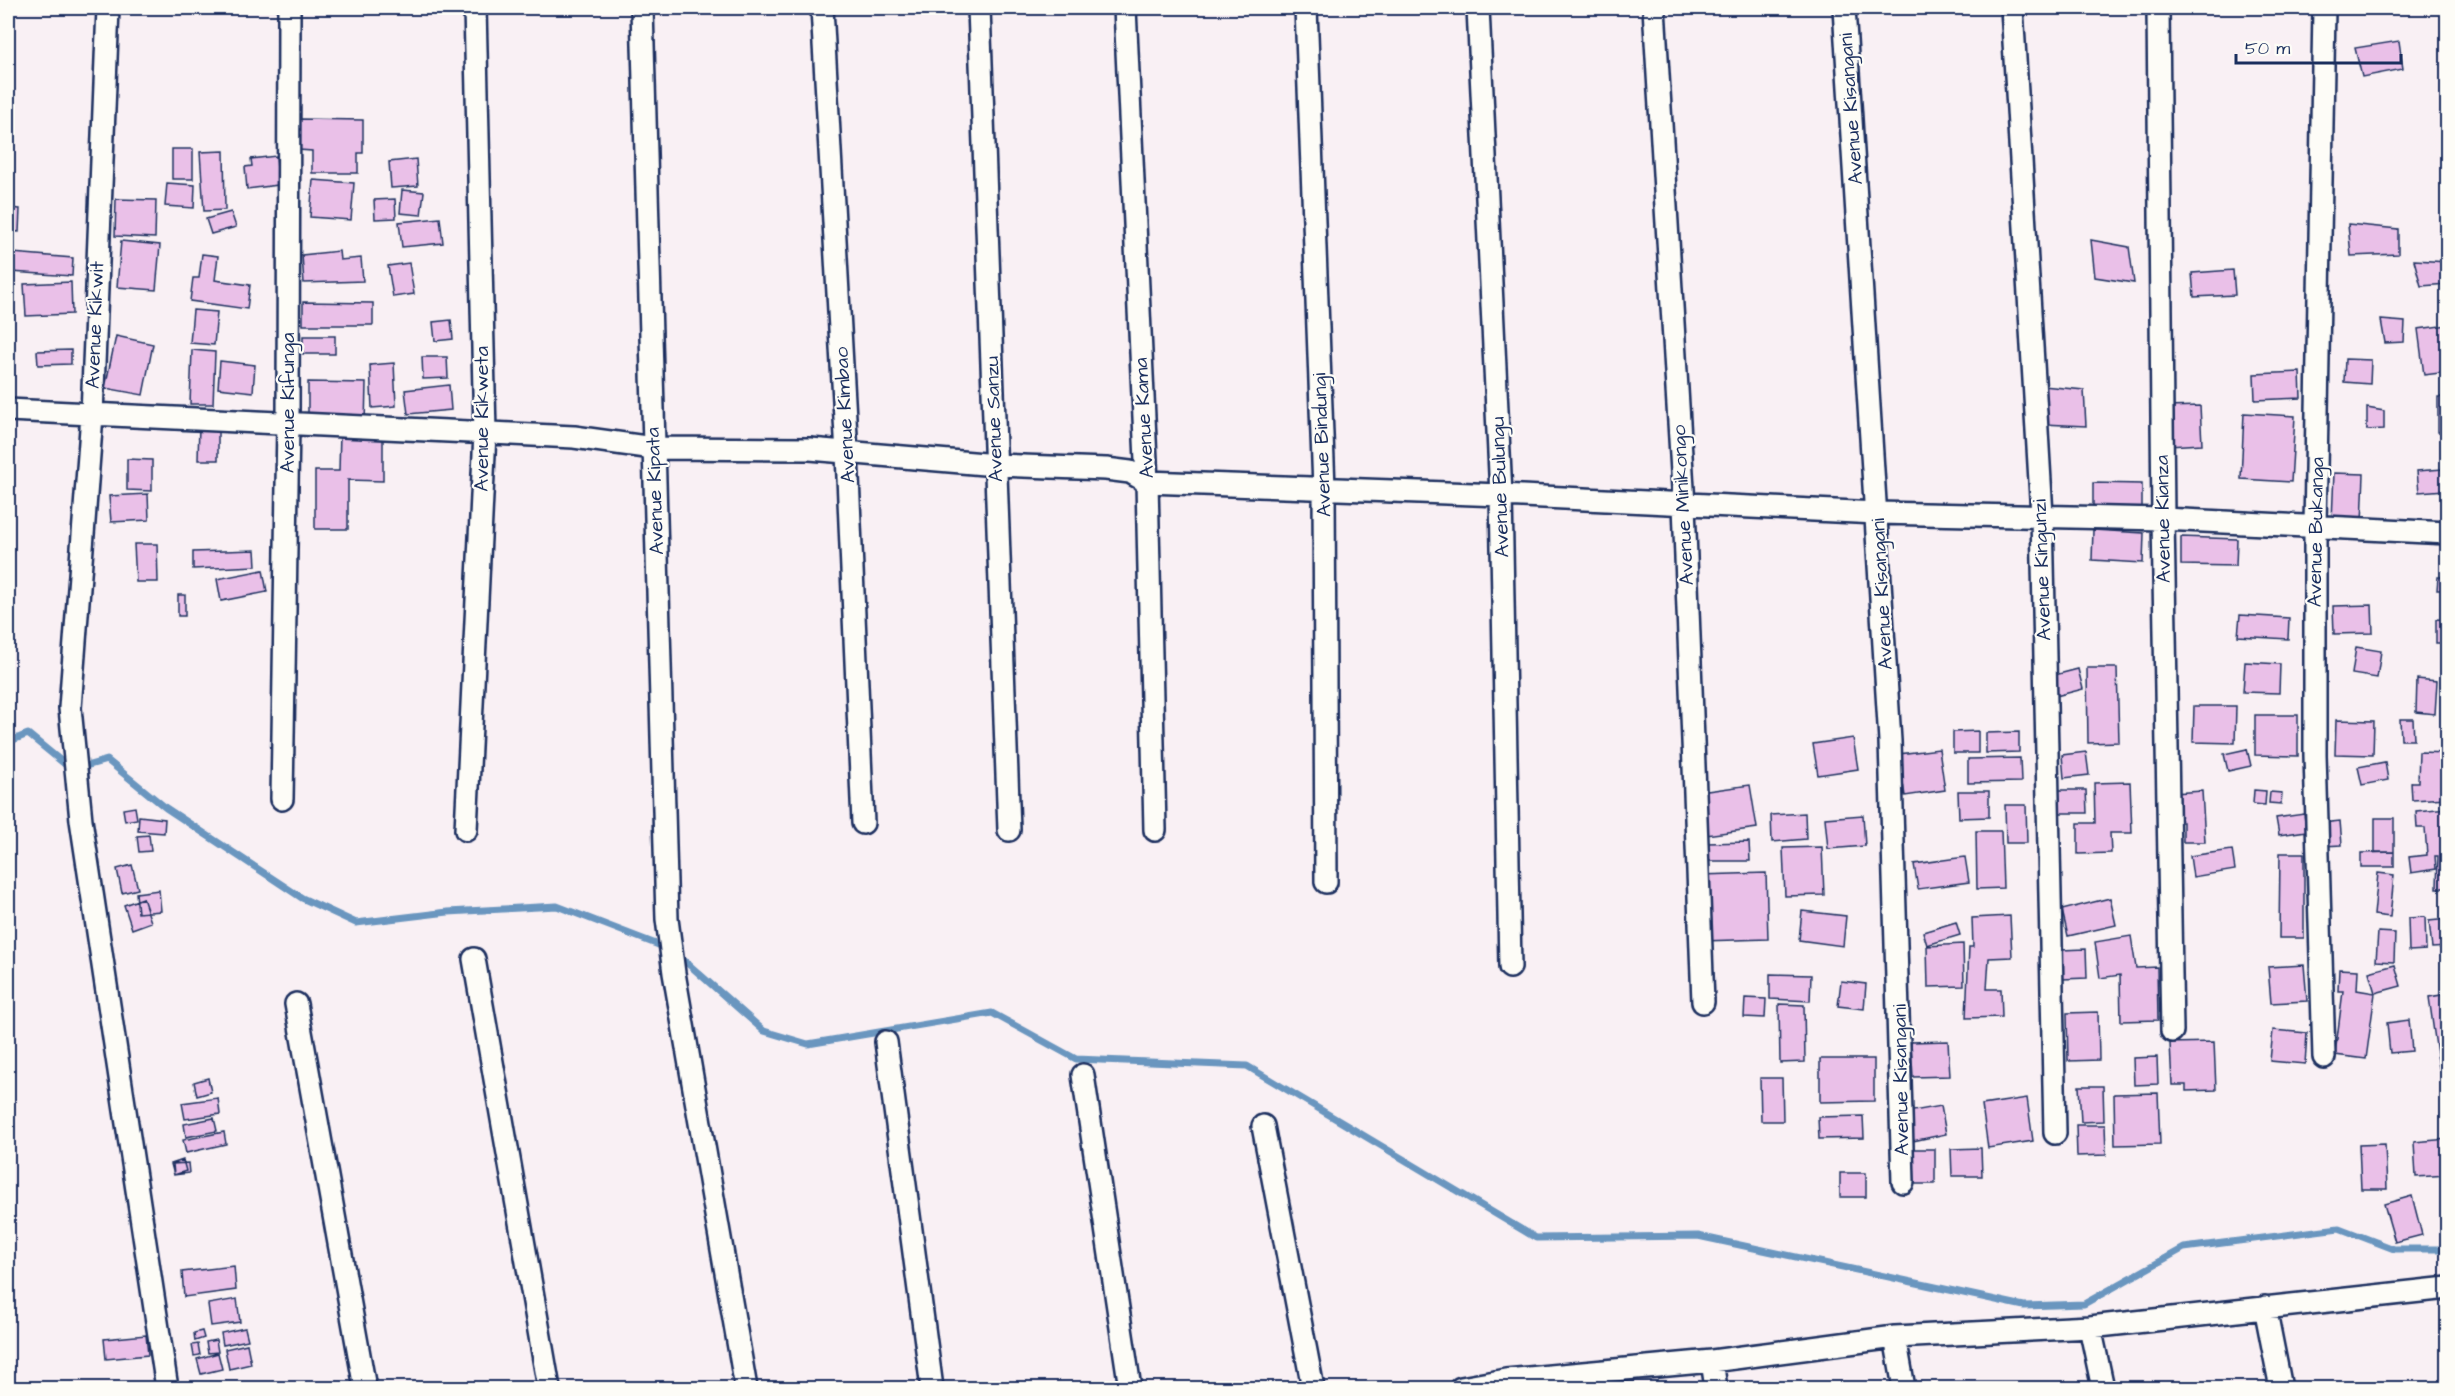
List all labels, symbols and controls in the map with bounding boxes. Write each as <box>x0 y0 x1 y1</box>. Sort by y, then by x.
scale bar <box>2236 27 2401 65</box>
street label: Avenue Kisangani <box>1832 32 1871 186</box>
text: 50 m <box>2245 36 2290 61</box>
street label: Avenue Kikwit <box>79 261 111 389</box>
street label: Avenue Kifunga <box>274 333 303 473</box>
street label: Avenue Kikweta <box>468 346 496 492</box>
street label: Avenue Kimbao <box>827 346 863 484</box>
street label: Avenue Sanzu <box>978 356 1010 482</box>
street label: Avenue Kama <box>1127 357 1161 479</box>
street label: Avenue Bindungi <box>1305 373 1340 517</box>
street label: Avenue Bulungu <box>1484 416 1517 558</box>
street label: Avenue Minikongo <box>1665 424 1702 586</box>
street label: Avenue Kipata <box>639 427 671 555</box>
street label: Avenue Kianza <box>2148 455 2178 583</box>
street label: Avenue Bukanga <box>2301 457 2332 607</box>
street label: Avenue Kingunzi <box>2026 499 2059 641</box>
street label: Avenue Kisangani <box>1864 517 1901 671</box>
street label: Avenue Kisangani <box>1886 1004 1917 1156</box>

